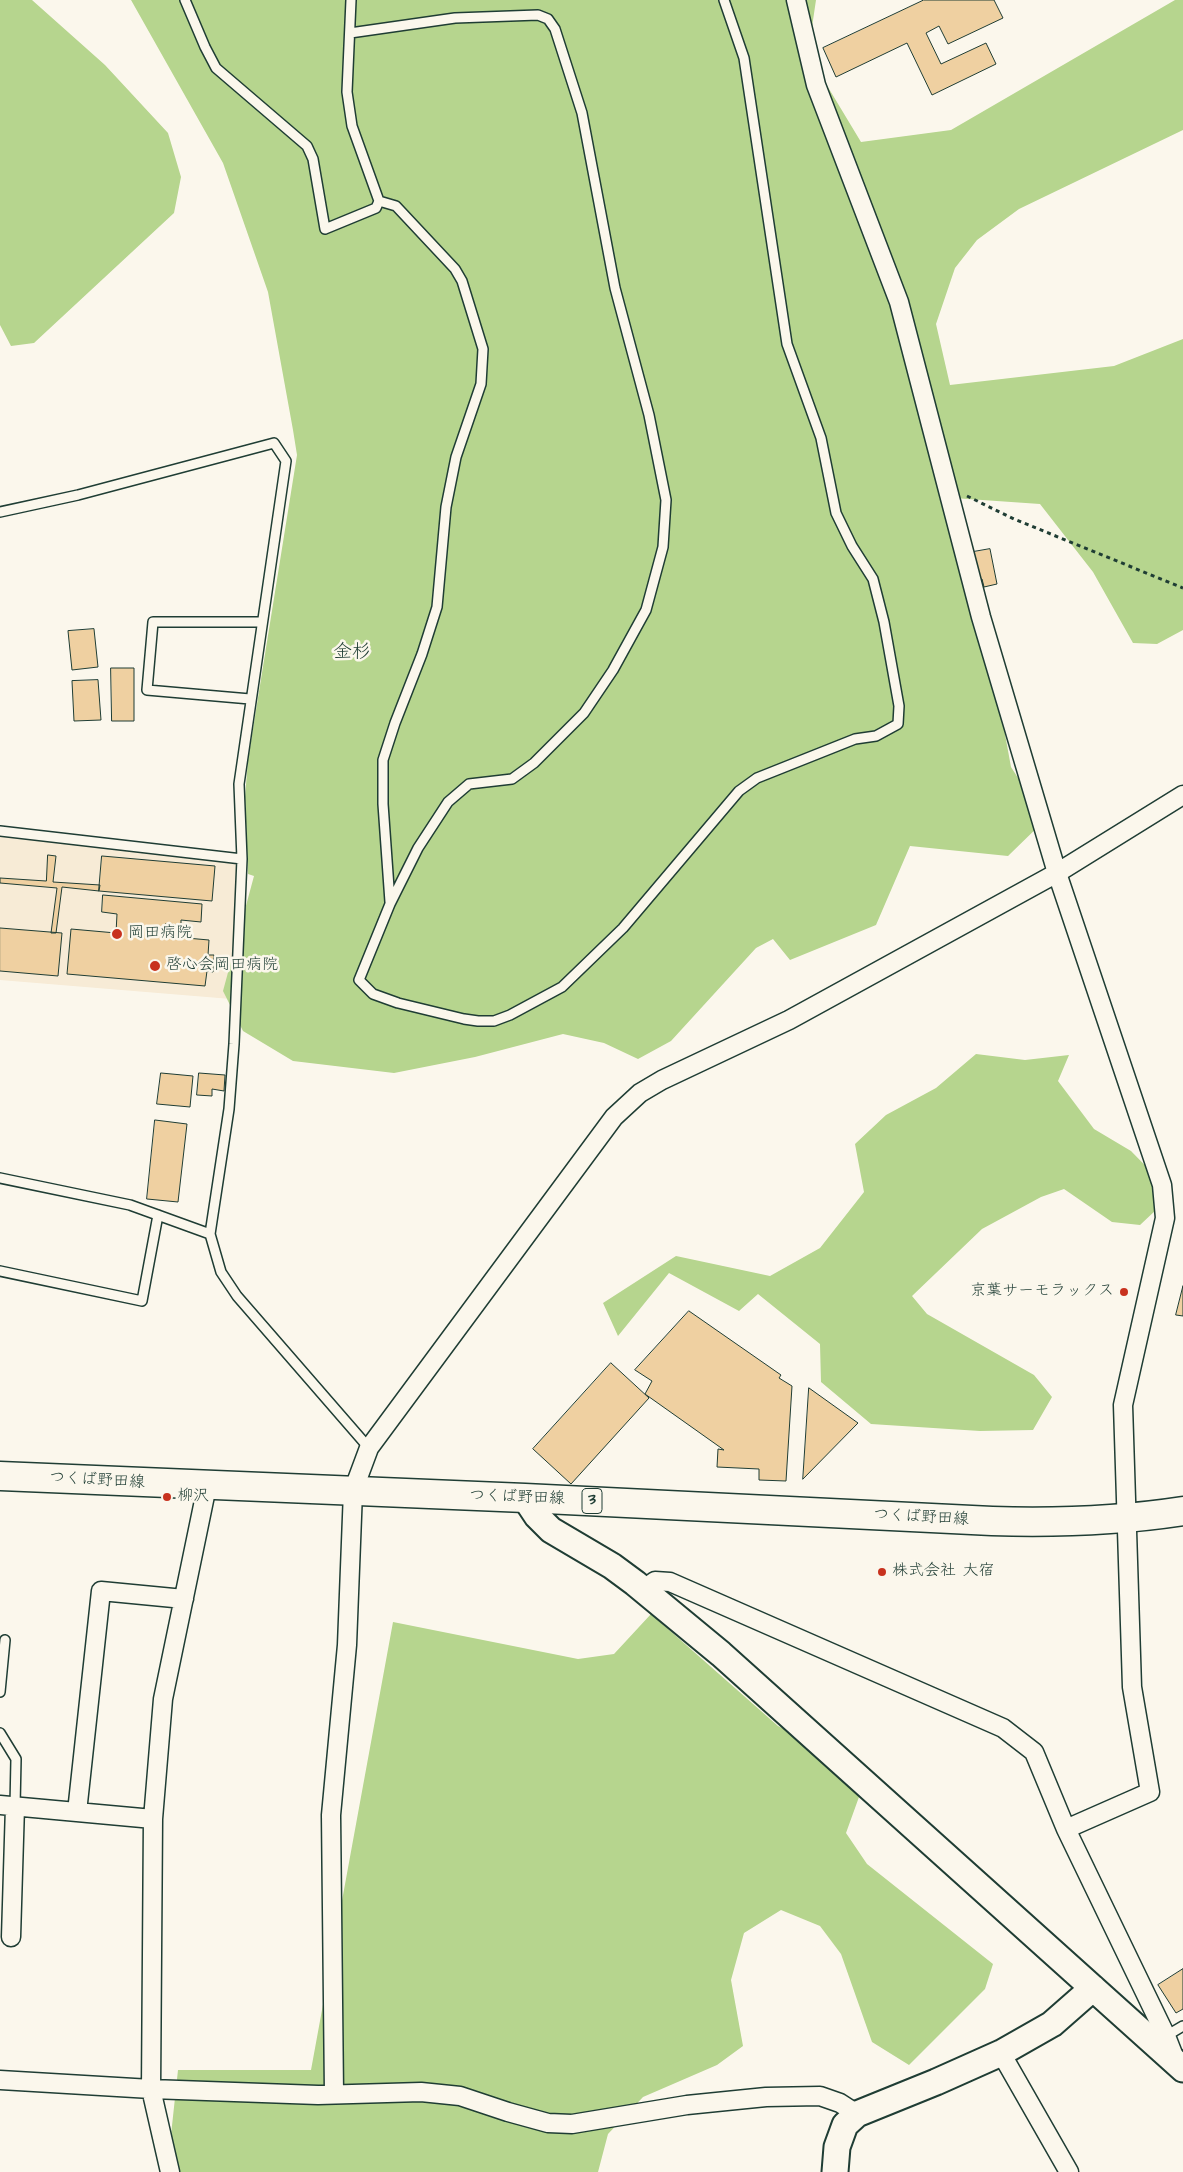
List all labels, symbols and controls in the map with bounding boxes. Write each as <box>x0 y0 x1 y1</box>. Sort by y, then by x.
district label: 金杉 <box>333 642 371 664</box>
place label: 岡田病院 <box>128 924 192 944</box>
marker: 岡田病院 <box>110 927 124 941</box>
place label: 啓心会岡田病院 <box>166 956 278 976</box>
marker: 啓心会岡田病院 <box>148 959 162 973</box>
place label: 京葉サーモラックス <box>970 1282 1114 1302</box>
marker: 京葉サーモラックス <box>1118 1286 1130 1298</box>
street label: つくば野田線 <box>49 1469 145 1493</box>
place label: 柳沢 <box>177 1487 209 1507</box>
street label: つくば野田線 <box>469 1487 565 1509</box>
road number: 3 <box>582 1488 602 1514</box>
marker: 柳沢 <box>161 1491 173 1503</box>
street label: つくば野田線 <box>873 1506 969 1530</box>
place label: 株式会社 大宿 <box>892 1562 994 1582</box>
marker: 株式会社 大宿 <box>876 1566 888 1578</box>

